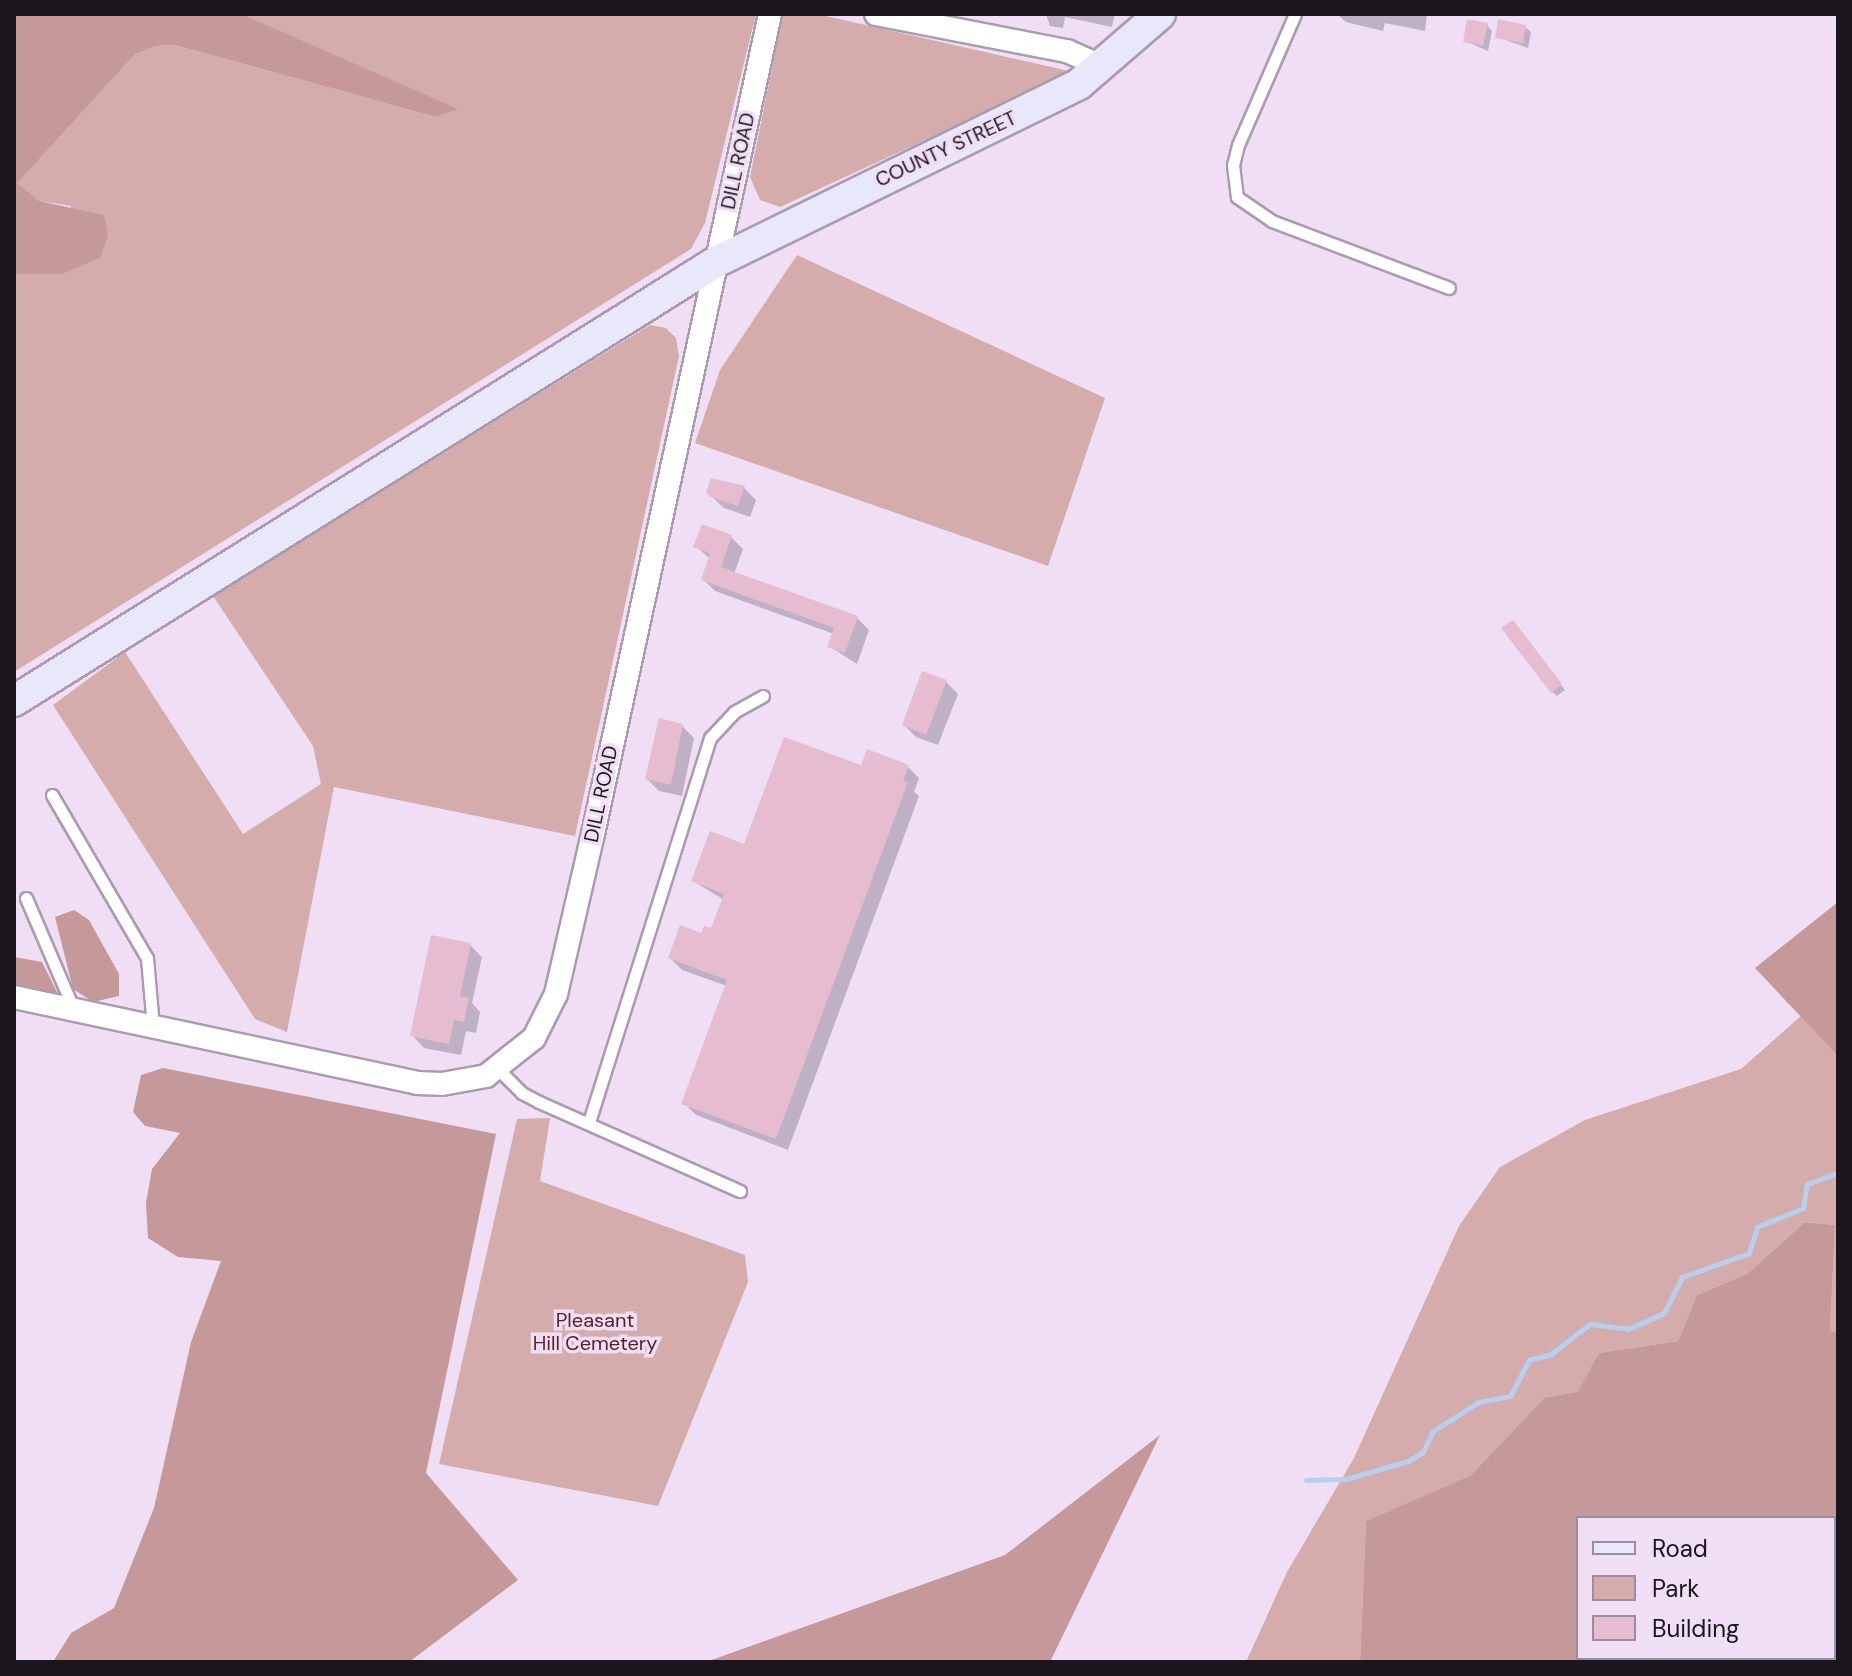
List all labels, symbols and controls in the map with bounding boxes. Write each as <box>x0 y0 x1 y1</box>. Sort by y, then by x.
street label: COUNTY STREET <box>872 106 1020 192</box>
street label: DILL ROAD <box>716 110 760 212</box>
street label: DILL ROAD <box>579 743 623 845</box>
park label: Pleasant Hill Cemetery <box>533 1308 657 1355</box>
legend <box>1576 1516 1836 1660</box>
text: Road <box>1652 1533 1708 1564</box>
text: Park <box>1652 1573 1699 1604</box>
text: Building <box>1652 1613 1739 1644</box>

